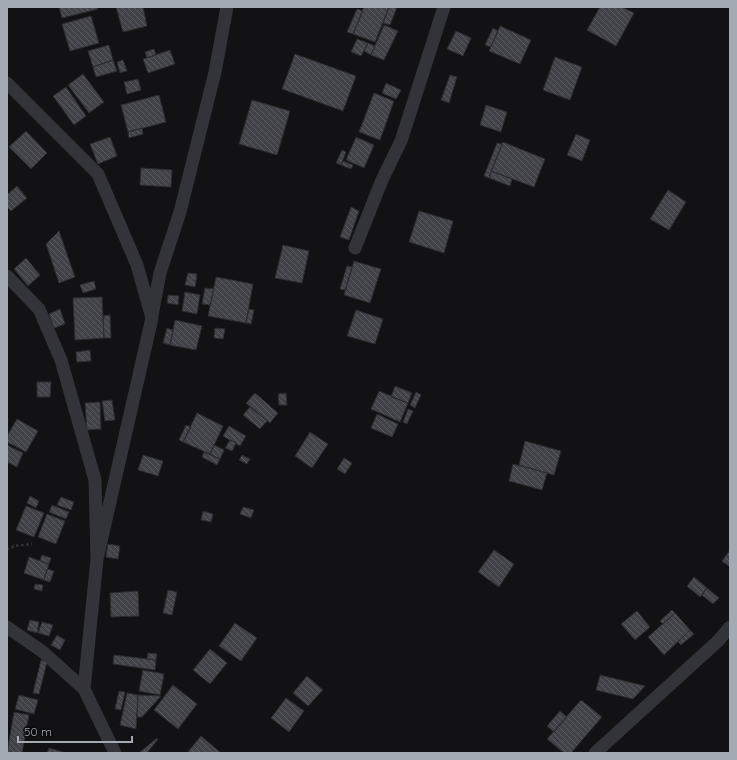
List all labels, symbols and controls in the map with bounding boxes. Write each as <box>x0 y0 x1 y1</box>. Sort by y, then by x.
scale bar <box>18 718 132 744</box>
text: 50 m <box>24 724 52 739</box>

